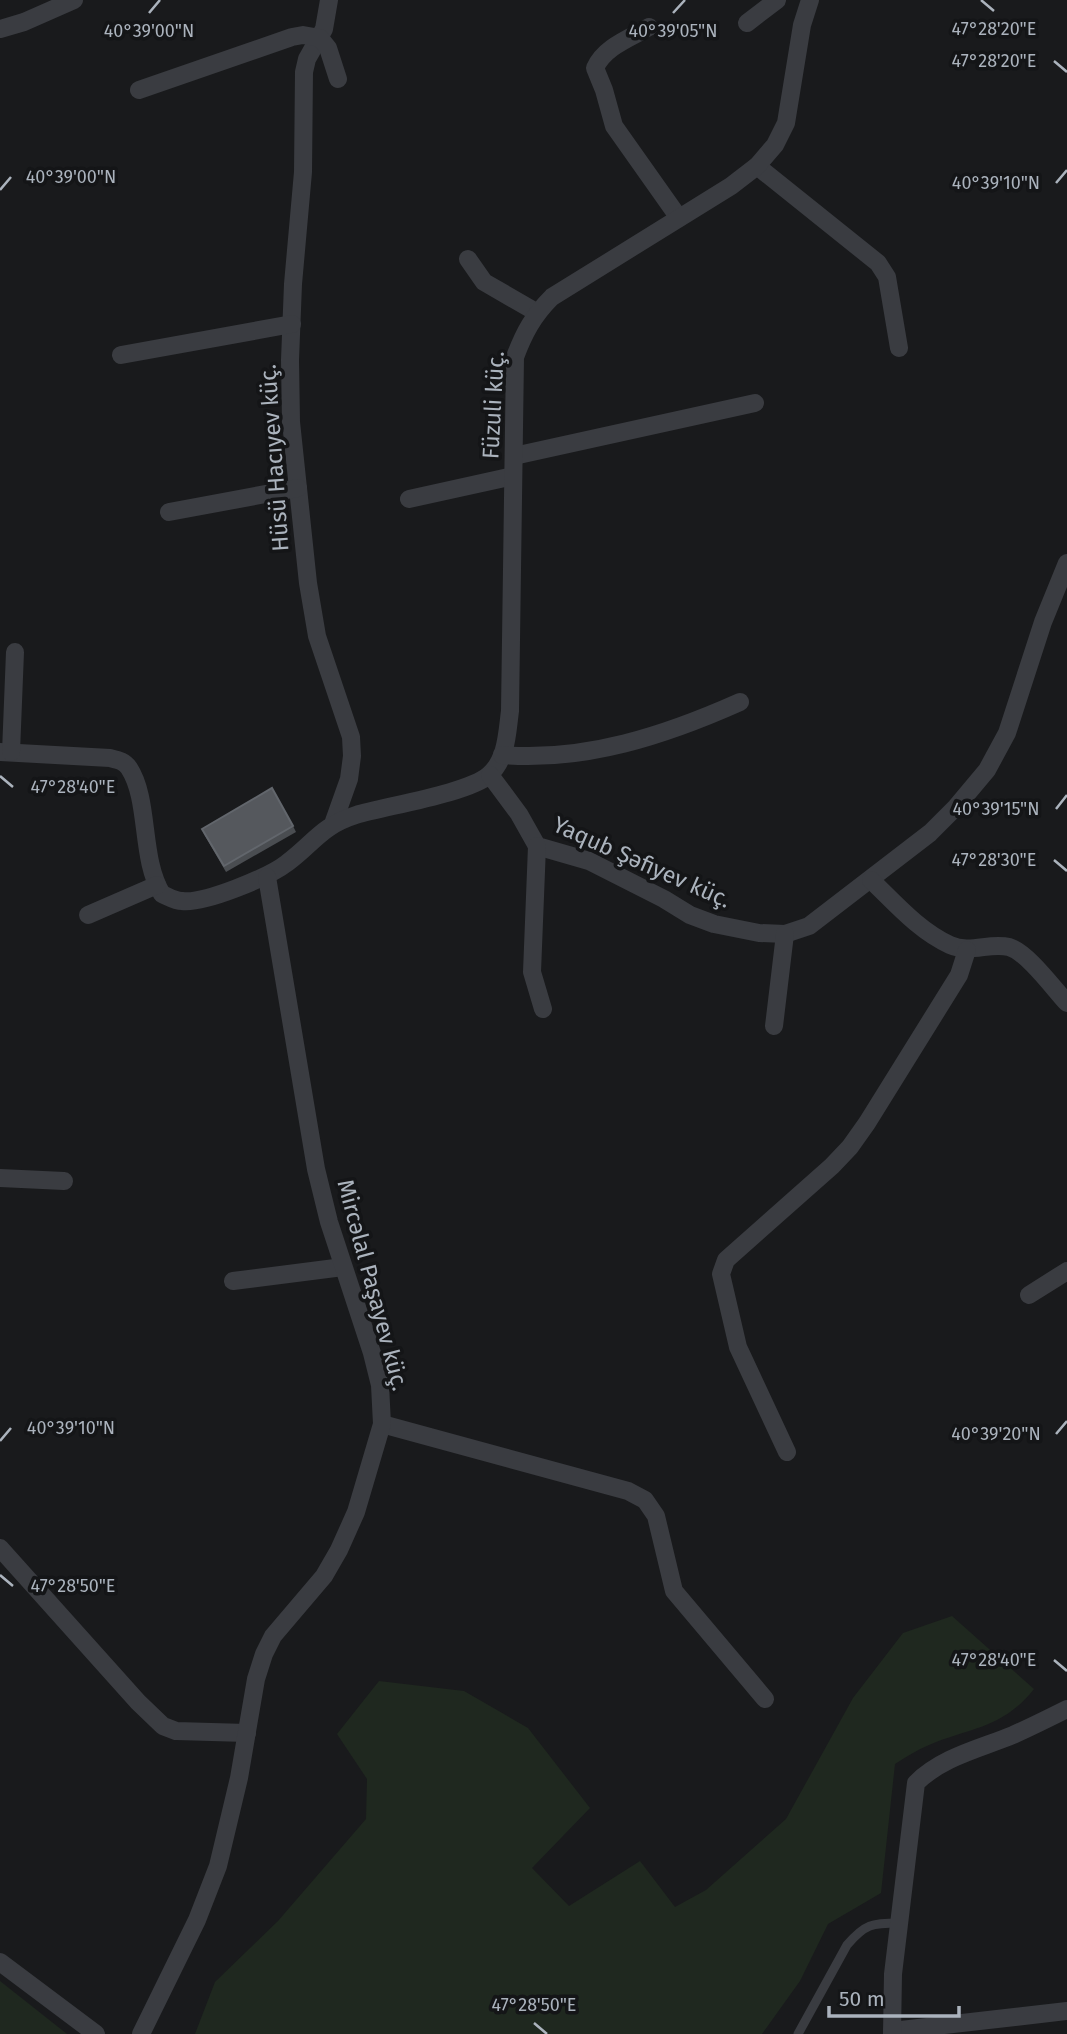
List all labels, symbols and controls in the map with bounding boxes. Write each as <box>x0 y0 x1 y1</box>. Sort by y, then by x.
text: 47°28'20"E <box>952 18 1036 40</box>
text: 40°39'00"N <box>104 20 194 42</box>
text: 40°39'05"N <box>628 20 718 42</box>
text: 47°28'20"E <box>952 50 1036 72</box>
text: 40°39'00"N <box>26 166 116 188</box>
text: 40°39'10"N <box>952 172 1040 194</box>
street label: Füzuli küç. <box>476 350 510 460</box>
street label: Hüsü Hacıyev küç. <box>253 363 295 553</box>
text: 47°28'40"E <box>31 776 115 798</box>
text: 40°39'15"N <box>953 798 1039 820</box>
street label: Yaqub Şəfiyev küç. <box>549 810 735 914</box>
text: 47°28'30"E <box>952 849 1036 871</box>
street label: Mircəlal Paşayev küç. <box>331 1176 415 1394</box>
text: 40°39'10"N <box>27 1417 115 1439</box>
text: 40°39'20"N <box>951 1423 1041 1445</box>
text: 47°28'50"E <box>31 1575 115 1597</box>
text: 47°28'40"E <box>952 1649 1036 1671</box>
scale bar <box>829 1974 958 2018</box>
text: 50 m <box>839 1986 885 2012</box>
text: 47°28'50"E <box>492 1994 576 2016</box>

